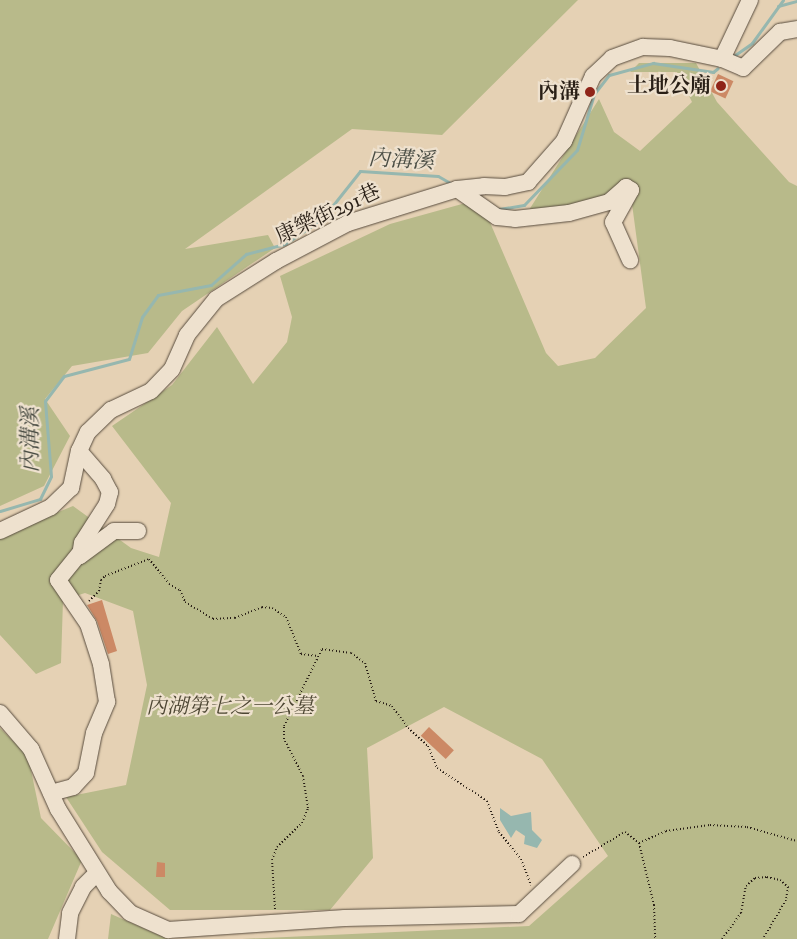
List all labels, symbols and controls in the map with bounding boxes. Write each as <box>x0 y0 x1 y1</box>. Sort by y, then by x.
place label: 土地公廟 <box>627 73 711 99</box>
place label: 內溝 <box>538 79 580 105</box>
marker: 土地公廟 <box>715 80 727 92</box>
marker: 內溝 <box>584 86 596 98</box>
water label: 內溝溪 <box>367 145 435 175</box>
street label: 康樂街291巷 <box>272 179 384 249</box>
water label: 內溝溪 <box>18 407 44 473</box>
park label: 內湖第七之一公墓 <box>146 694 314 720</box>

